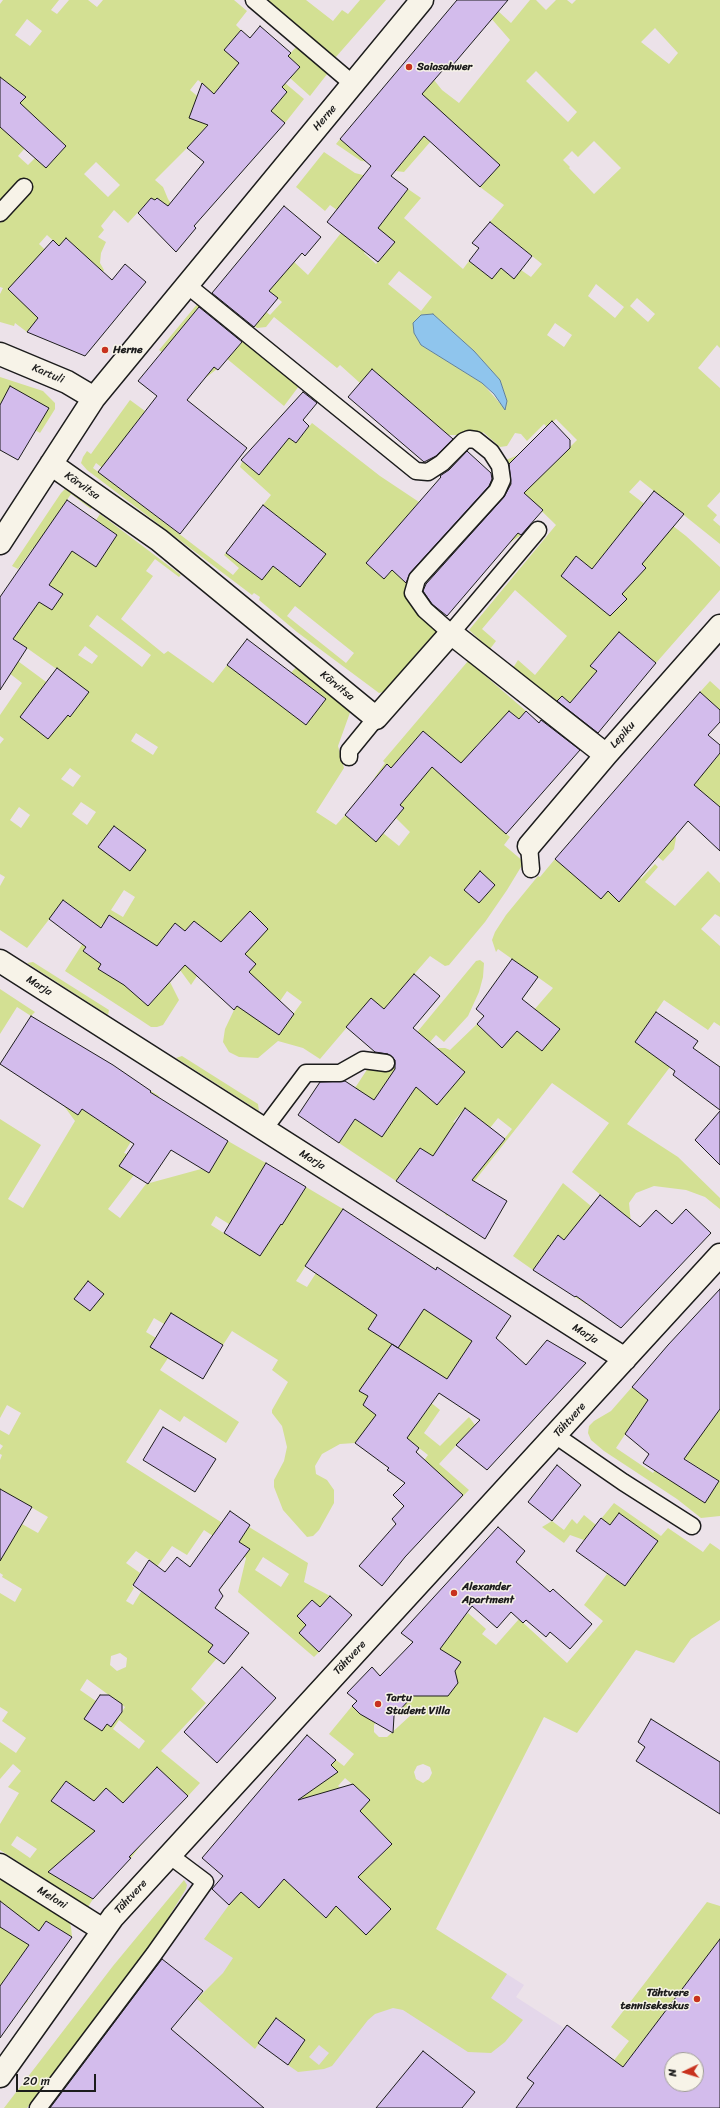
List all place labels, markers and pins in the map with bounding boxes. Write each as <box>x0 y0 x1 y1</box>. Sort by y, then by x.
place label: Saiasahwer <box>417 60 472 74</box>
marker: Saiasahwer <box>404 62 414 72</box>
place label: Herne <box>113 343 143 357</box>
marker: Herne <box>100 345 110 355</box>
place label: Alexander Apartment <box>462 1580 514 1606</box>
marker: Alexander Apartment <box>449 1588 459 1598</box>
place label: Tartu Student Villa <box>386 1691 450 1717</box>
marker: Tartu Student Villa <box>373 1699 383 1709</box>
place label: Tähtvere tennisekeskus <box>620 1986 689 2012</box>
marker: Tähtvere tennisekeskus <box>692 1994 702 2004</box>

